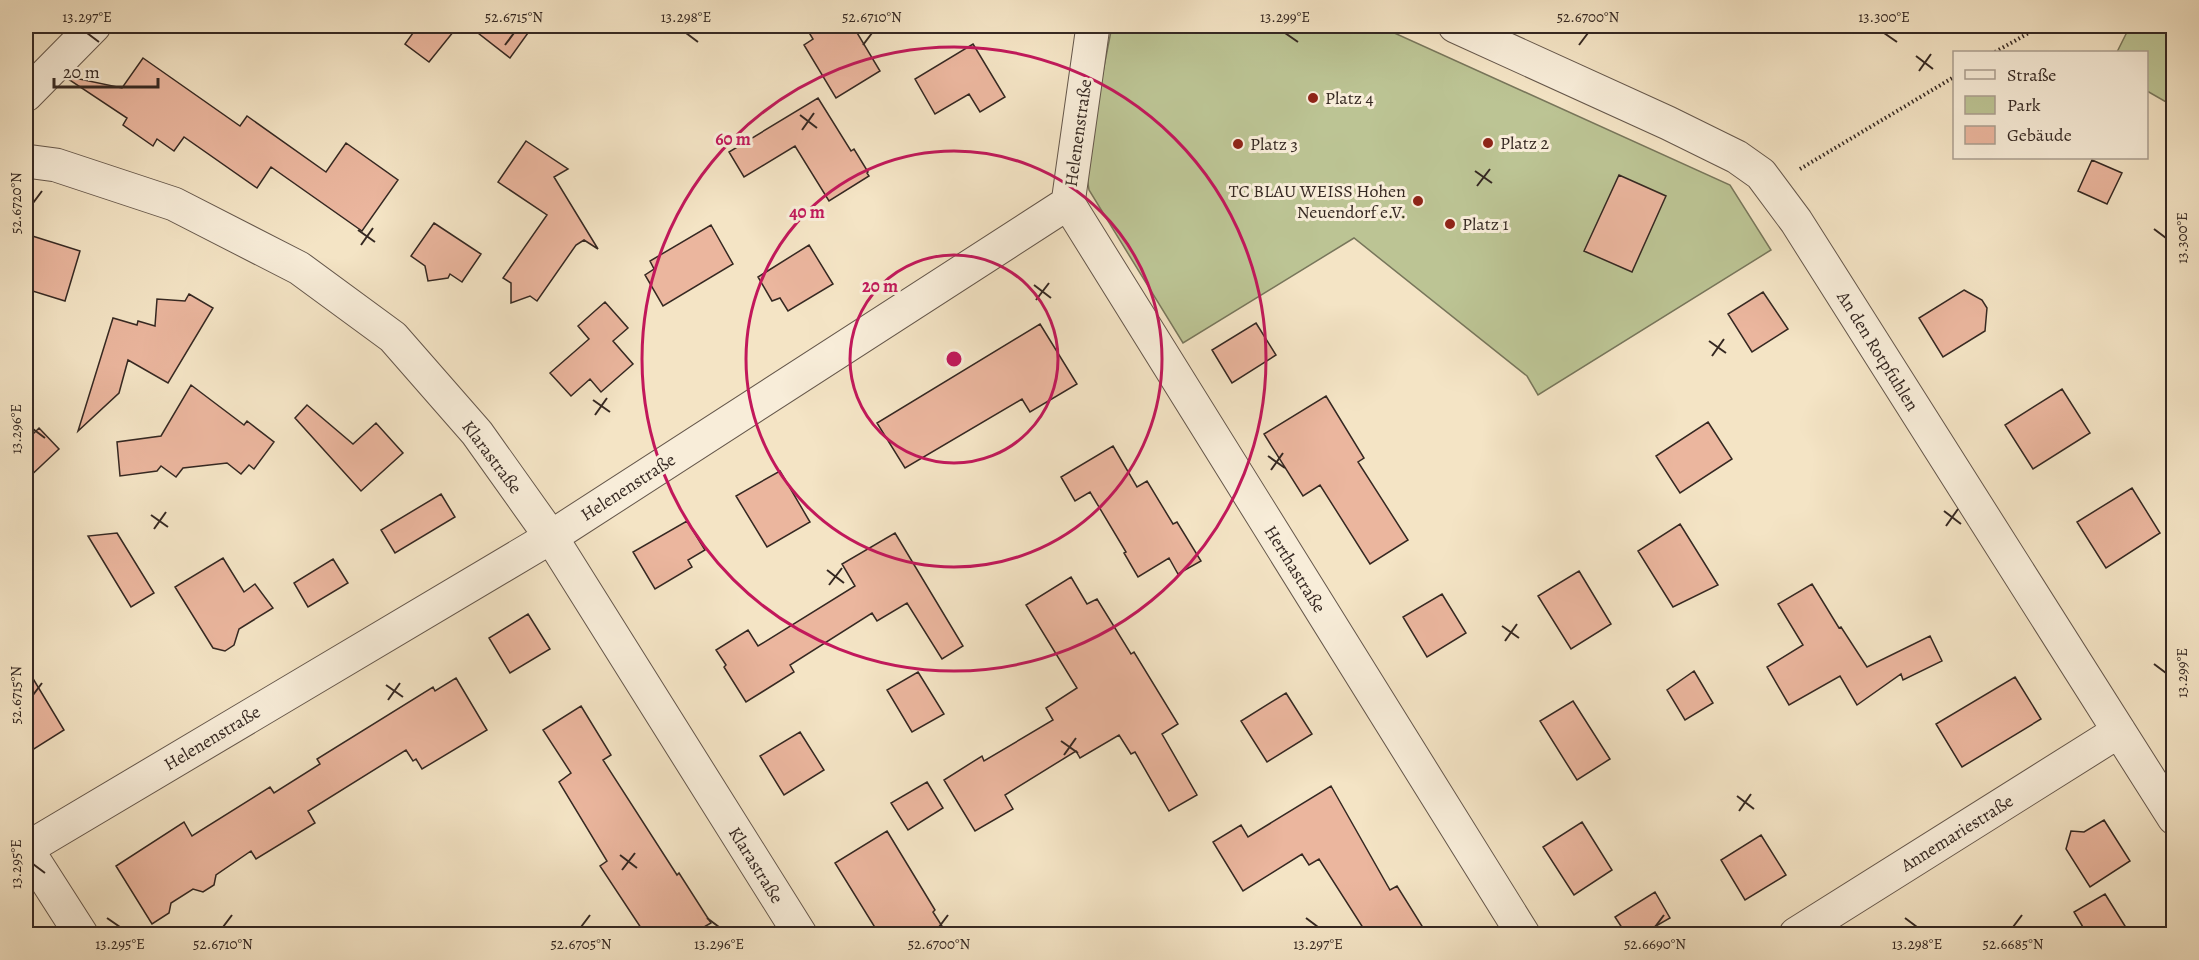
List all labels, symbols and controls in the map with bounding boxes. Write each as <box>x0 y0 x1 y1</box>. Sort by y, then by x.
text: 13.297°E <box>62 7 112 27</box>
text: 52.6715°N <box>485 7 543 27</box>
text: 13.298°E <box>661 7 711 27</box>
text: 52.6710°N <box>842 7 902 27</box>
text: 13.299°E <box>1260 7 1310 27</box>
text: 52.6700°N <box>1557 7 1620 27</box>
text: 13.300°E <box>1858 7 1910 27</box>
scale bar <box>54 51 158 89</box>
legend <box>1953 51 2148 159</box>
text: 20 m <box>63 60 100 84</box>
text: Straße <box>2007 63 2056 87</box>
street label: Helenenstraße <box>1059 78 1097 188</box>
place label: Platz 4 <box>1325 86 1374 110</box>
marker: Platz 4 <box>1306 91 1320 105</box>
text: Park <box>2007 93 2041 117</box>
text: Gebäude <box>2007 123 2072 147</box>
text: 60 m <box>715 127 751 151</box>
place label: Platz 2 <box>1500 131 1549 155</box>
place label: Platz 3 <box>1250 132 1298 156</box>
marker: Platz 2 <box>1481 136 1495 150</box>
marker: Platz 3 <box>1231 137 1245 151</box>
text: 52.6720°N <box>6 172 26 234</box>
place label: TC BLAU WEISS Hohen Neuendorf e.V. <box>1229 179 1406 224</box>
marker: TC BLAU WEISS Hohen Neuendorf e.V. <box>1411 194 1425 208</box>
text: 40 m <box>789 200 825 224</box>
place label: Platz 1 <box>1462 212 1509 236</box>
text: 13.300°E <box>2172 212 2192 264</box>
marker: Platz 1 <box>1443 217 1457 231</box>
text: 20 m <box>862 274 898 298</box>
street label: An den Rotpfuhlen <box>1831 286 1925 416</box>
centre of rings <box>944 349 964 369</box>
text: 13.296°E <box>6 404 26 454</box>
street label: Klarastraße <box>456 415 528 499</box>
street label: Helenenstraße <box>576 447 680 527</box>
street label: Herthastraße <box>1259 521 1331 617</box>
text: 13.299°E <box>2172 648 2192 698</box>
text: 52.6715°N <box>6 666 26 724</box>
street label: Helenenstraße <box>159 700 265 776</box>
street label: Annemariestraße <box>1895 789 2018 878</box>
street label: Klarastraße <box>723 822 789 908</box>
text: 13.295°E <box>6 839 26 889</box>
text: 13.295°E <box>95 934 145 954</box>
text: 52.6710°N <box>193 934 253 954</box>
text: 52.6705°N <box>550 934 612 954</box>
text: 13.296°E <box>694 934 744 954</box>
text: 52.6700°N <box>908 934 971 954</box>
text: 13.297°E <box>1293 934 1343 954</box>
text: 52.6690°N <box>1624 934 1686 954</box>
text: 13.298°E <box>1892 934 1942 954</box>
text: 52.6685°N <box>1982 934 2044 954</box>

